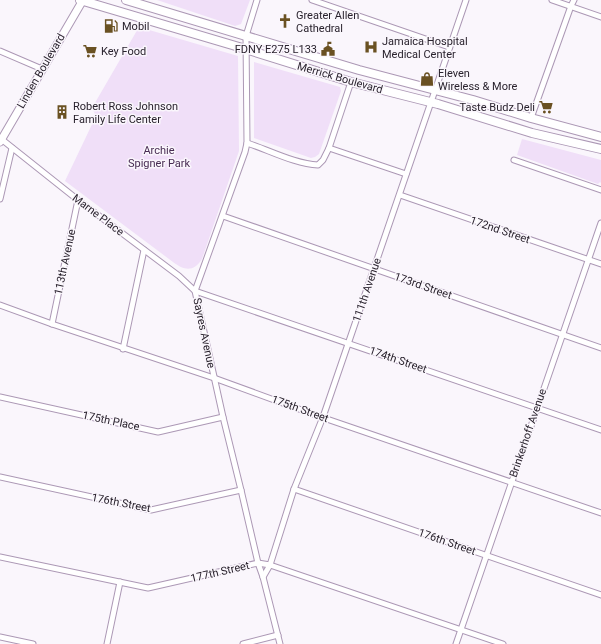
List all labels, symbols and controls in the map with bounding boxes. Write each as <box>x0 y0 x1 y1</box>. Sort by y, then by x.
place label: Greater Allen Cathedral <box>296 9 359 35</box>
church icon: Greater Allen Cathedral <box>277 13 293 29</box>
fuel station icon: Mobil <box>103 18 119 34</box>
place label: Mobil <box>122 20 149 33</box>
street label: Linden Boulevard <box>14 31 68 111</box>
place label: Jamaica Hospital Medical Center <box>382 35 468 61</box>
hospital icon: Jamaica Hospital Medical Center <box>363 39 379 55</box>
public building icon: FDNY E275 L133 <box>320 41 336 57</box>
supermarket icon: Key Food <box>82 43 98 59</box>
place label: FDNY E275 L133 <box>235 43 317 56</box>
place label: Key Food <box>101 45 146 58</box>
street label: Merrick Boulevard <box>296 60 384 96</box>
place label: Eleven Wireless & More <box>438 67 518 93</box>
shop icon: Eleven Wireless & More <box>419 71 435 87</box>
supermarket icon: Taste Budz Deli <box>538 99 554 115</box>
place label: Robert Ross Johnson Family Life Center <box>73 100 178 126</box>
place label: Taste Budz Deli <box>460 101 535 114</box>
building icon: Robert Ross Johnson Family Life Center <box>54 104 70 120</box>
park label: Archie Spigner Park <box>128 144 190 170</box>
street label: Marne Place <box>70 191 126 239</box>
street label: 172nd Street <box>468 214 532 246</box>
street label: 113th Avenue <box>52 228 78 296</box>
street label: 111th Avenue <box>350 256 384 324</box>
street label: 173rd Street <box>392 270 454 302</box>
street label: Sayres Avenue <box>190 297 218 369</box>
street label: 174th Street <box>368 344 429 376</box>
street label: Brinkerhoff Avenue <box>507 387 549 479</box>
street label: 175th Street <box>270 393 331 425</box>
street label: 175th Place <box>81 409 141 433</box>
street label: 176th Street <box>90 491 152 515</box>
street label: 176th Street <box>417 526 478 558</box>
street label: 177th Street <box>189 559 251 585</box>

